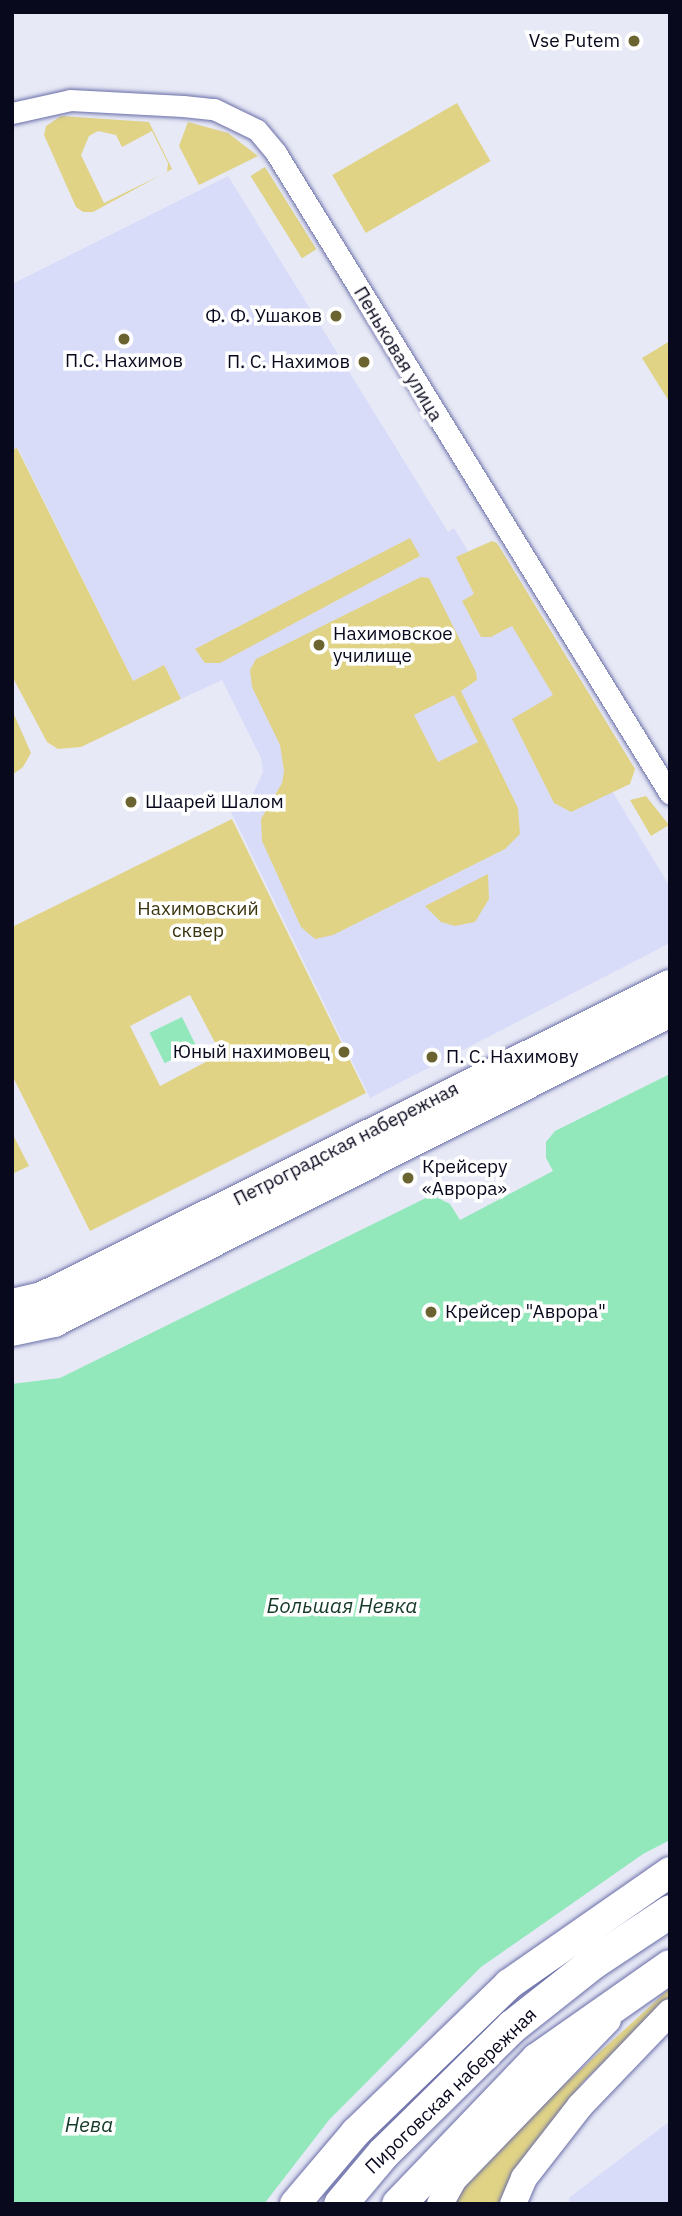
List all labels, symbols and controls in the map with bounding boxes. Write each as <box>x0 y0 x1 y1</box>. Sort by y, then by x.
place label: Vse Putem <box>529 30 620 52</box>
marker: Vse Putem <box>626 33 642 49</box>
street label: Пеньковая улица <box>349 282 447 426</box>
place label: Ф. Ф. Ушаков <box>205 305 322 327</box>
marker: Ф. Ф. Ушаков <box>328 308 344 324</box>
marker: П.С. Нахимов <box>116 331 132 347</box>
place label: П.С. Нахимов <box>65 350 183 372</box>
place label: П. С. Нахимов <box>227 351 350 373</box>
marker: П. С. Нахимов <box>356 354 372 370</box>
place label: Нахимовское училище <box>333 623 453 667</box>
marker: Нахимовское училище <box>311 637 327 653</box>
place label: Шаарей Шалом <box>145 791 284 813</box>
marker: Шаарей Шалом <box>123 794 139 810</box>
park label: Нахимовский сквер <box>137 898 259 942</box>
place label: Юный нахимовец <box>173 1041 330 1063</box>
marker: Юный нахимовец <box>336 1044 352 1060</box>
place label: П. С. Нахимову <box>446 1046 578 1068</box>
marker: П. С. Нахимову <box>424 1049 440 1065</box>
street label: Петроградская набережная <box>230 1077 462 1211</box>
place label: Крейсеру «Аврора» <box>422 1156 507 1200</box>
marker: Крейсеру «Аврора» <box>400 1170 416 1186</box>
place label: Крейсер "Аврора" <box>445 1301 606 1323</box>
marker: Крейсер "Аврора" <box>423 1304 439 1320</box>
water label: Большая Невка <box>266 1592 418 1618</box>
street label: Пироговская набережная <box>361 2003 541 2179</box>
water label: Нева <box>65 2111 113 2137</box>

